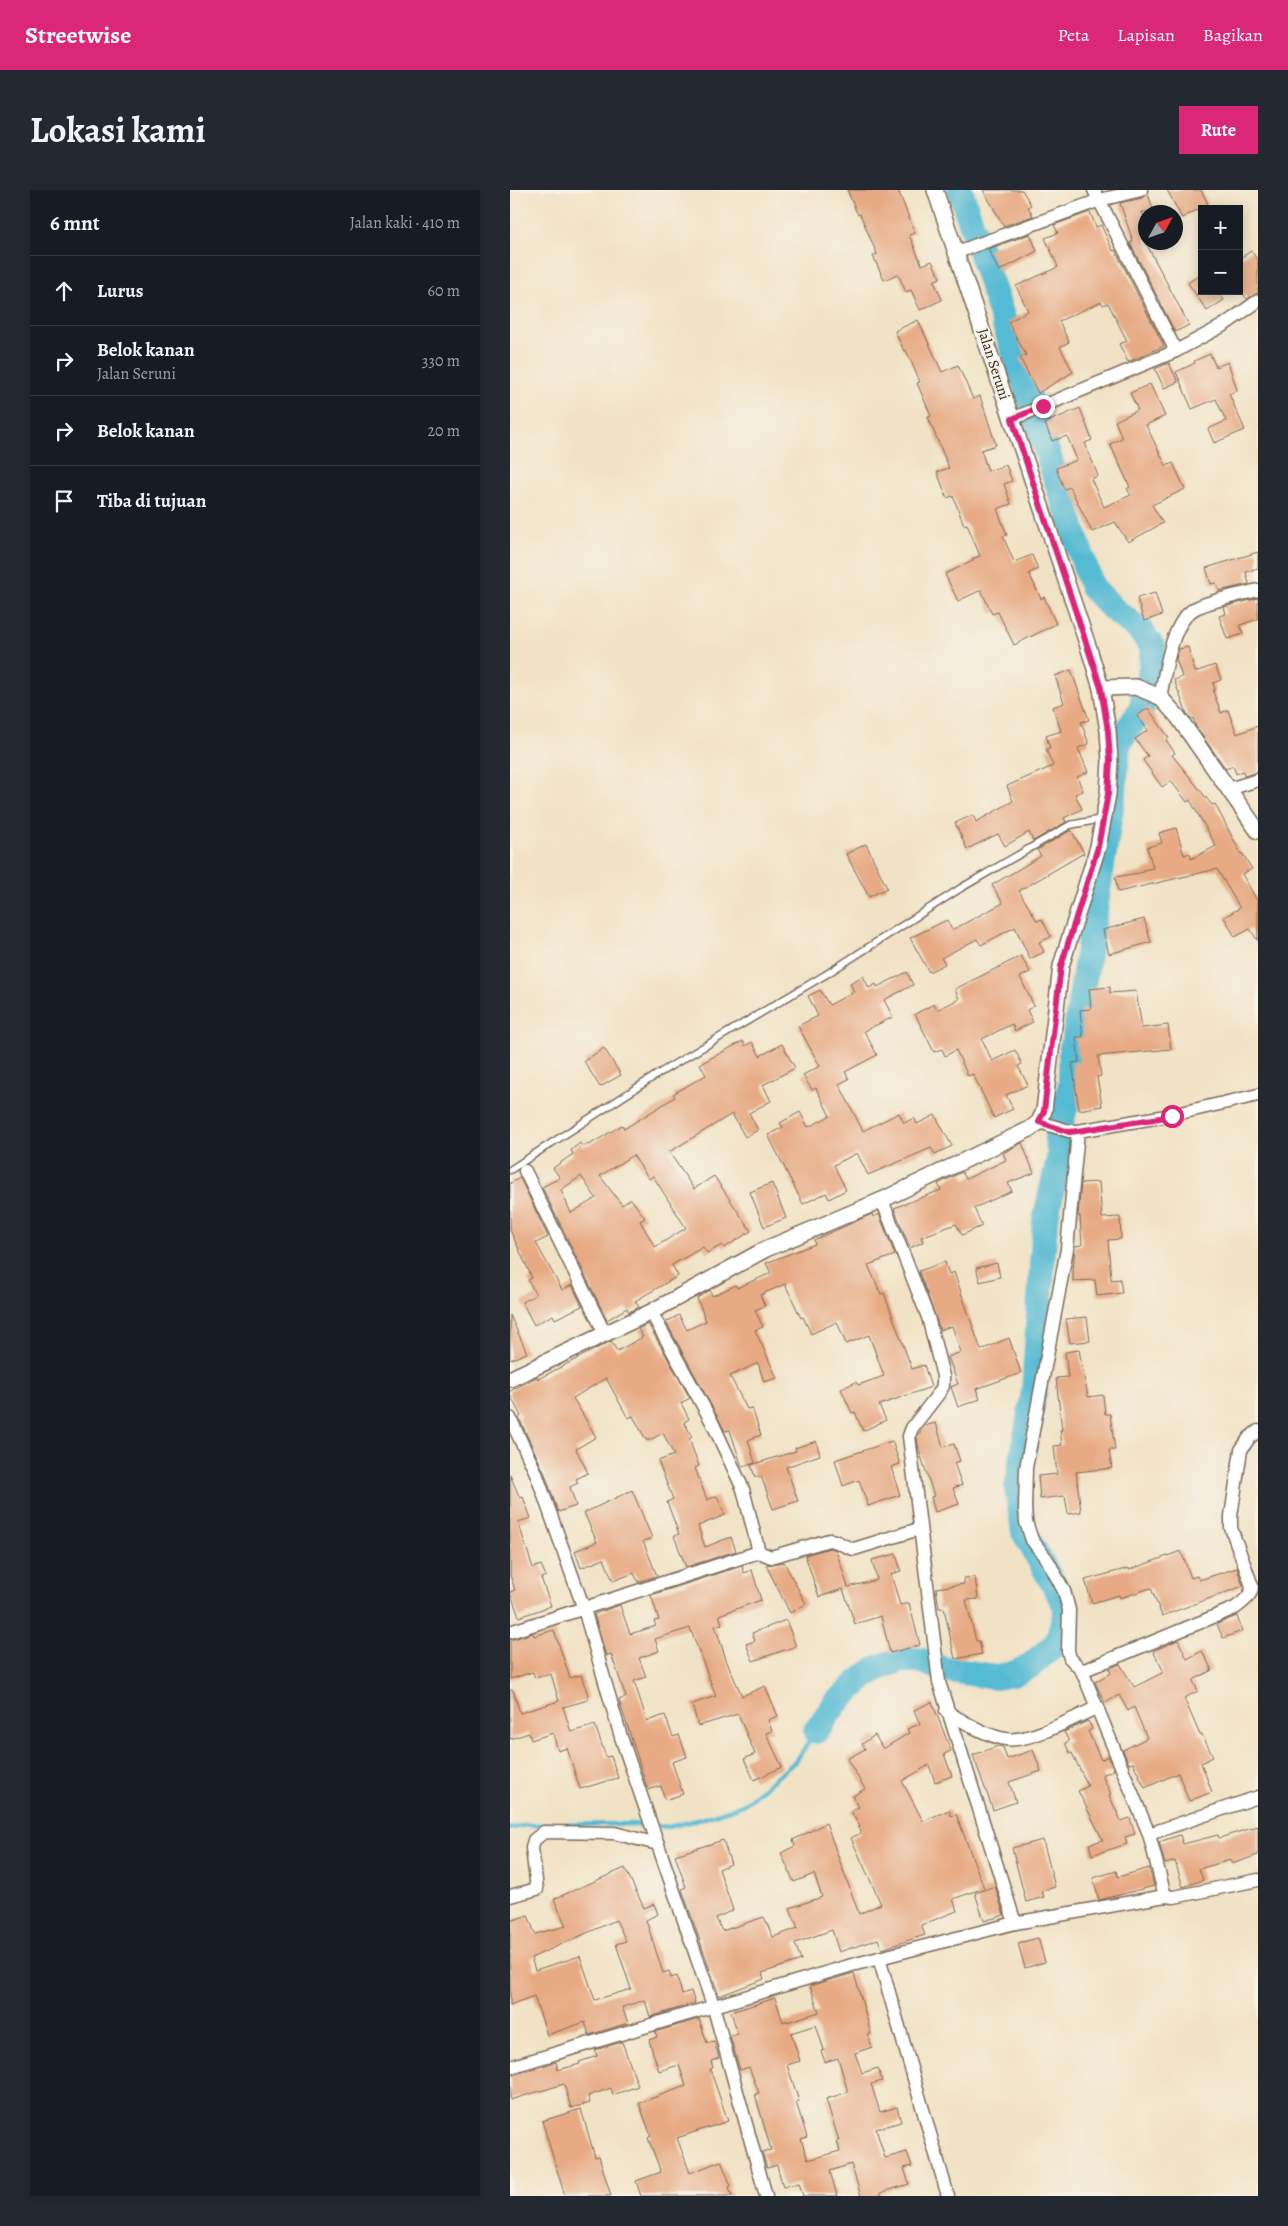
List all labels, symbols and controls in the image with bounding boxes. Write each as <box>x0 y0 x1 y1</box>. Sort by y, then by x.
text: Streetwise <box>25 19 131 51</box>
text: Peta <box>1058 23 1089 47</box>
text: Lapisan <box>1117 23 1175 47</box>
text: Bagikan <box>1203 23 1263 47</box>
text: Lokasi kami <box>30 106 206 154</box>
button: Rute <box>1179 106 1258 154</box>
north arrow <box>1138 205 1183 250</box>
map controls <box>1198 205 1243 295</box>
button: + <box>1198 205 1243 250</box>
text: 6 mnt <box>50 209 100 237</box>
text: Jalan kaki · 410 m <box>350 212 460 234</box>
button: − <box>1198 250 1243 295</box>
icon: ahead <box>50 277 78 305</box>
text: Lurus <box>97 278 143 304</box>
text: 60 m <box>428 280 460 302</box>
street label: Jalan Seruni <box>973 326 1015 402</box>
text: Belok kanan <box>97 337 195 363</box>
icon: right <box>50 347 78 375</box>
text: 330 m <box>422 350 460 372</box>
text: Jalan Seruni <box>97 363 176 385</box>
route end <box>1032 395 1055 418</box>
icon: right <box>50 417 78 445</box>
text: Belok kanan <box>97 418 195 444</box>
text: 20 m <box>427 420 460 442</box>
icon: arrive <box>50 487 78 515</box>
text: Tiba di tujuan <box>97 488 206 514</box>
route start <box>1161 1105 1184 1128</box>

